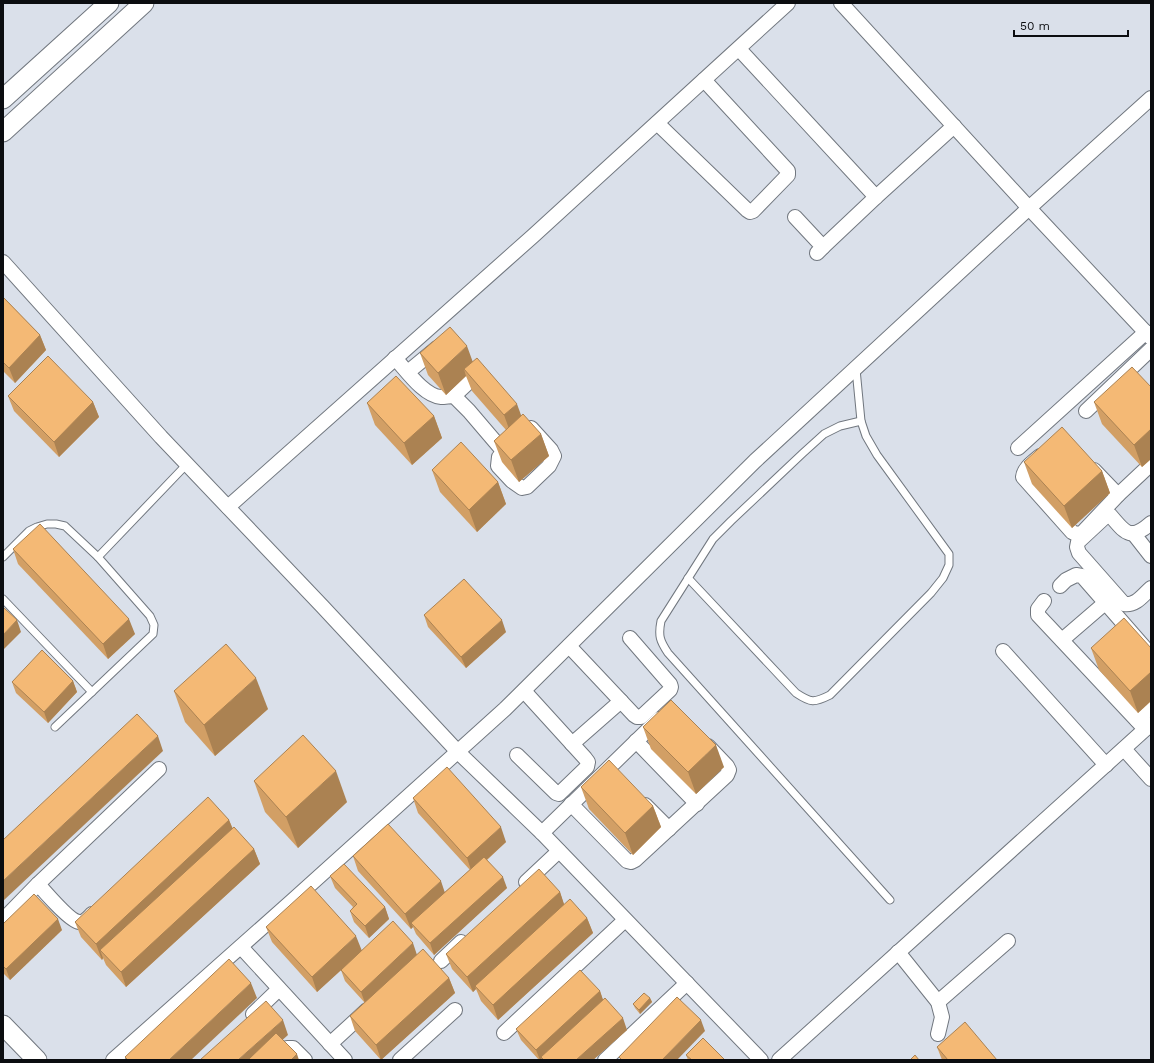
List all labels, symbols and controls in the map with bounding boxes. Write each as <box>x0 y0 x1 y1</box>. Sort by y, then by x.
scale bar <box>1014 12 1128 38</box>
text: 50 m <box>1020 19 1050 33</box>

